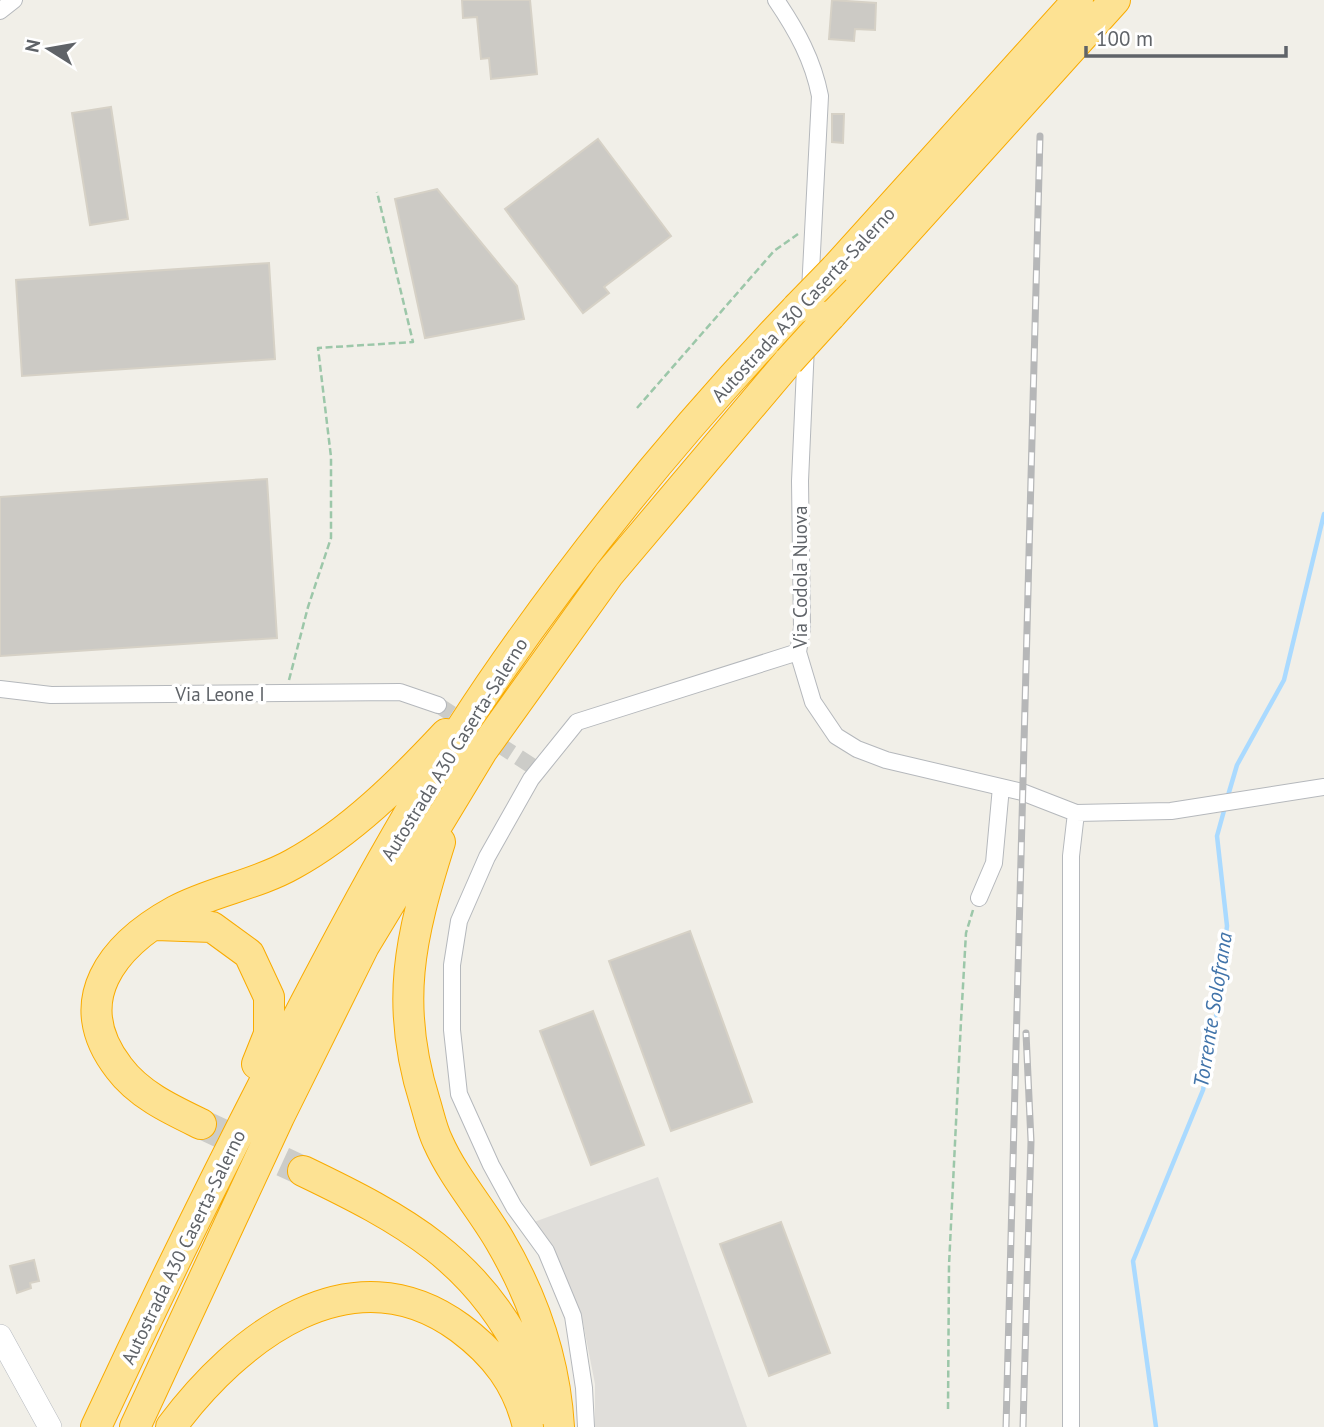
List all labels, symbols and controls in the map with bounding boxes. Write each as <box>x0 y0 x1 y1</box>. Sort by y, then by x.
north arrow <box>14 14 84 84</box>
scale bar <box>1086 14 1286 58</box>
text: 100 m <box>1096 25 1153 52</box>
text: N <box>19 37 45 54</box>
street label: Autostrada A30 Caserta-Salerno <box>706 201 900 407</box>
street label: Via Codola Nuova <box>788 506 812 649</box>
street label: Autostrada A30 Caserta-Salerno <box>375 633 533 865</box>
street label: Via Leone I <box>174 682 265 706</box>
water label: Torrente Solofrana <box>1187 930 1238 1090</box>
street label: Autostrada A30 Caserta-Salerno <box>116 1126 250 1368</box>

